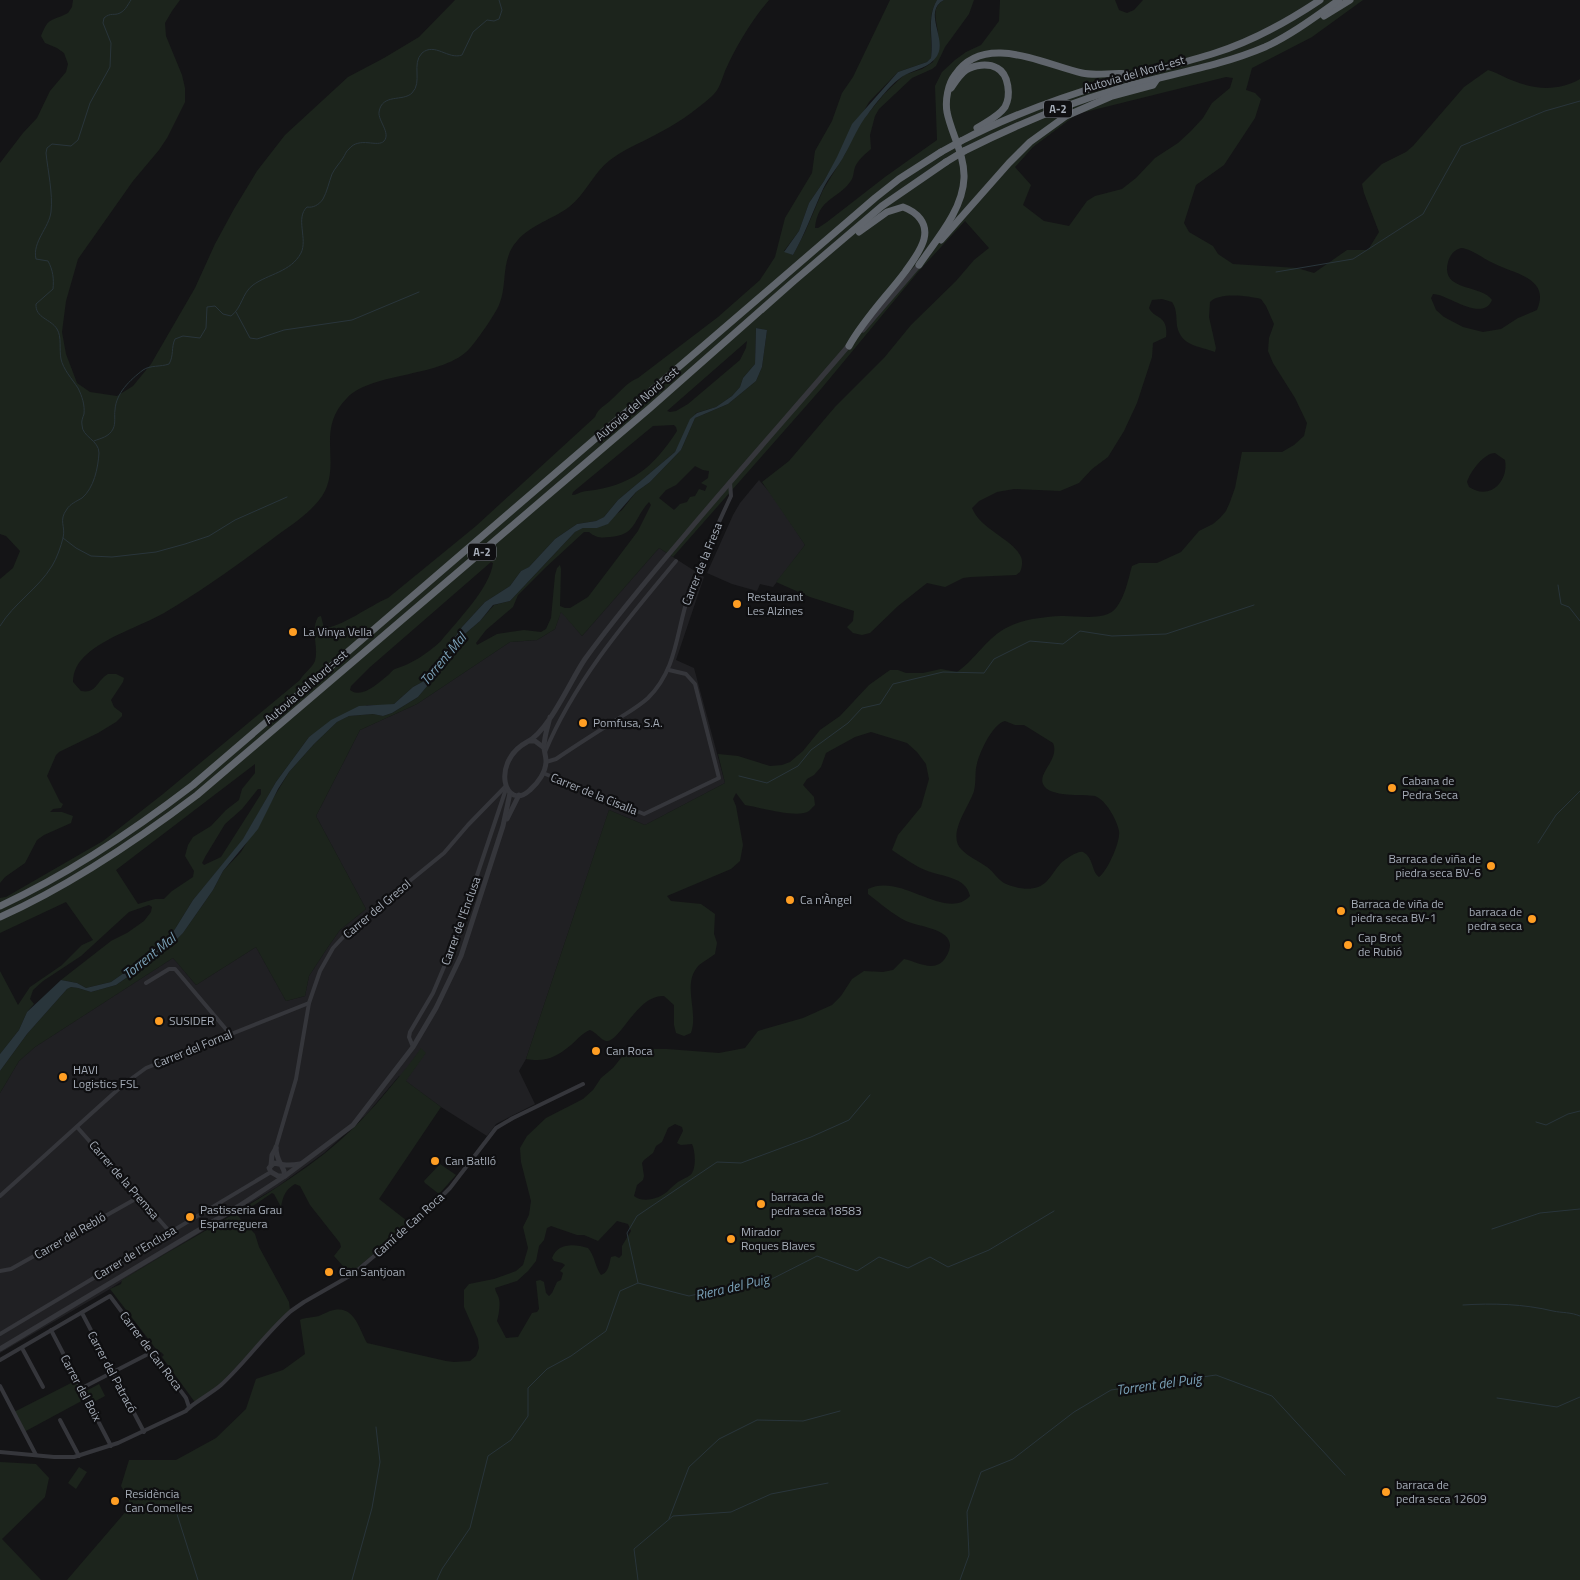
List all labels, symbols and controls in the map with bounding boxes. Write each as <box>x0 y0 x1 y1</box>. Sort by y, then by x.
street label: Autovia del Nord-est <box>1081 50 1188 97</box>
road number: A-2 <box>1044 100 1072 118</box>
street label: Autovia del Nord-est <box>591 362 683 445</box>
street label: Carrer de la Fresa <box>676 520 727 608</box>
road number: A-2 <box>468 544 496 560</box>
place label: Restaurant Les Alzines <box>747 587 804 620</box>
marker: Restaurant Les Alzines <box>731 598 743 610</box>
place label: La Vinya Vella <box>303 622 372 641</box>
marker: La Vinya Vella <box>287 626 299 638</box>
water label: Torrent Mal <box>414 626 472 689</box>
street label: Autovia del Nord-est <box>260 645 352 728</box>
place label: Pomfusa, S.A. <box>593 713 663 732</box>
marker: Pomfusa, S.A. <box>577 717 589 729</box>
street label: Carrer de la Cisalla <box>548 767 641 820</box>
place label: Cabana de Pedra Seca <box>1402 771 1458 804</box>
marker: Cabana de Pedra Seca <box>1386 782 1398 794</box>
place label: Barraca de viña de piedra seca BV-6 <box>1388 849 1481 882</box>
marker: Barraca de viña de piedra seca BV-6 <box>1485 860 1497 872</box>
street label: Carrer del Gresol <box>339 874 415 943</box>
street label: Carrer de l'Enclusa <box>436 874 485 968</box>
place label: Ca n'Àngel <box>800 890 852 909</box>
marker: Ca n'Àngel <box>784 894 796 906</box>
place label: Barraca de viña de piedra seca BV-1 <box>1351 894 1444 927</box>
place label: barraca de pedra seca <box>1468 902 1522 935</box>
marker: Barraca de viña de piedra seca BV-1 <box>1335 905 1347 917</box>
marker: barraca de pedra seca <box>1526 913 1538 925</box>
water label: Torrent Mal <box>118 926 181 984</box>
place label: Cap Brot de Rubió <box>1358 928 1402 961</box>
marker: Cap Brot de Rubió <box>1342 939 1354 951</box>
place label: SUSIDER <box>169 1011 214 1030</box>
marker: SUSIDER <box>153 1015 165 1027</box>
street label: Carrer del Fornal <box>151 1024 235 1073</box>
place label: Can Roca <box>606 1041 653 1060</box>
marker: Can Roca <box>590 1045 602 1057</box>
place label: HAVI Logistics FSL <box>73 1060 138 1093</box>
marker: HAVI Logistics FSL <box>57 1071 69 1083</box>
street label: Carrer de la Premsa <box>85 1136 164 1223</box>
place label: Can Batlló <box>445 1151 496 1170</box>
marker: Can Batlló <box>429 1155 441 1167</box>
place label: barraca de pedra seca 18583 <box>771 1187 862 1220</box>
street label: Camí de Can Roca <box>369 1188 448 1262</box>
marker: barraca de pedra seca 18583 <box>755 1198 767 1210</box>
place label: Pastisseria Grau Esparreguera <box>200 1200 282 1233</box>
street label: Carrer del Rebló <box>30 1207 109 1264</box>
marker: Pastisseria Grau Esparreguera <box>184 1211 196 1223</box>
street label: Carrer de l'Enclusa <box>90 1220 179 1285</box>
place label: Mirador Roques Blaves <box>741 1222 815 1255</box>
marker: Mirador Roques Blaves <box>725 1233 737 1245</box>
place label: Can Santjoan <box>339 1262 405 1281</box>
marker: Can Santjoan <box>323 1266 335 1278</box>
water label: Riera del Puig <box>693 1267 772 1305</box>
street label: Carrer de Can Roca <box>115 1307 188 1394</box>
street label: Carrer del Patracó <box>83 1327 142 1416</box>
street label: Carrer del Boix <box>56 1351 107 1425</box>
water label: Torrent del Puig <box>1115 1367 1204 1400</box>
place label: barraca de pedra seca 12609 <box>1396 1475 1487 1508</box>
place label: Residència Can Comelles <box>125 1484 193 1517</box>
marker: barraca de pedra seca 12609 <box>1380 1486 1392 1498</box>
marker: Residència Can Comelles <box>109 1495 121 1507</box>

